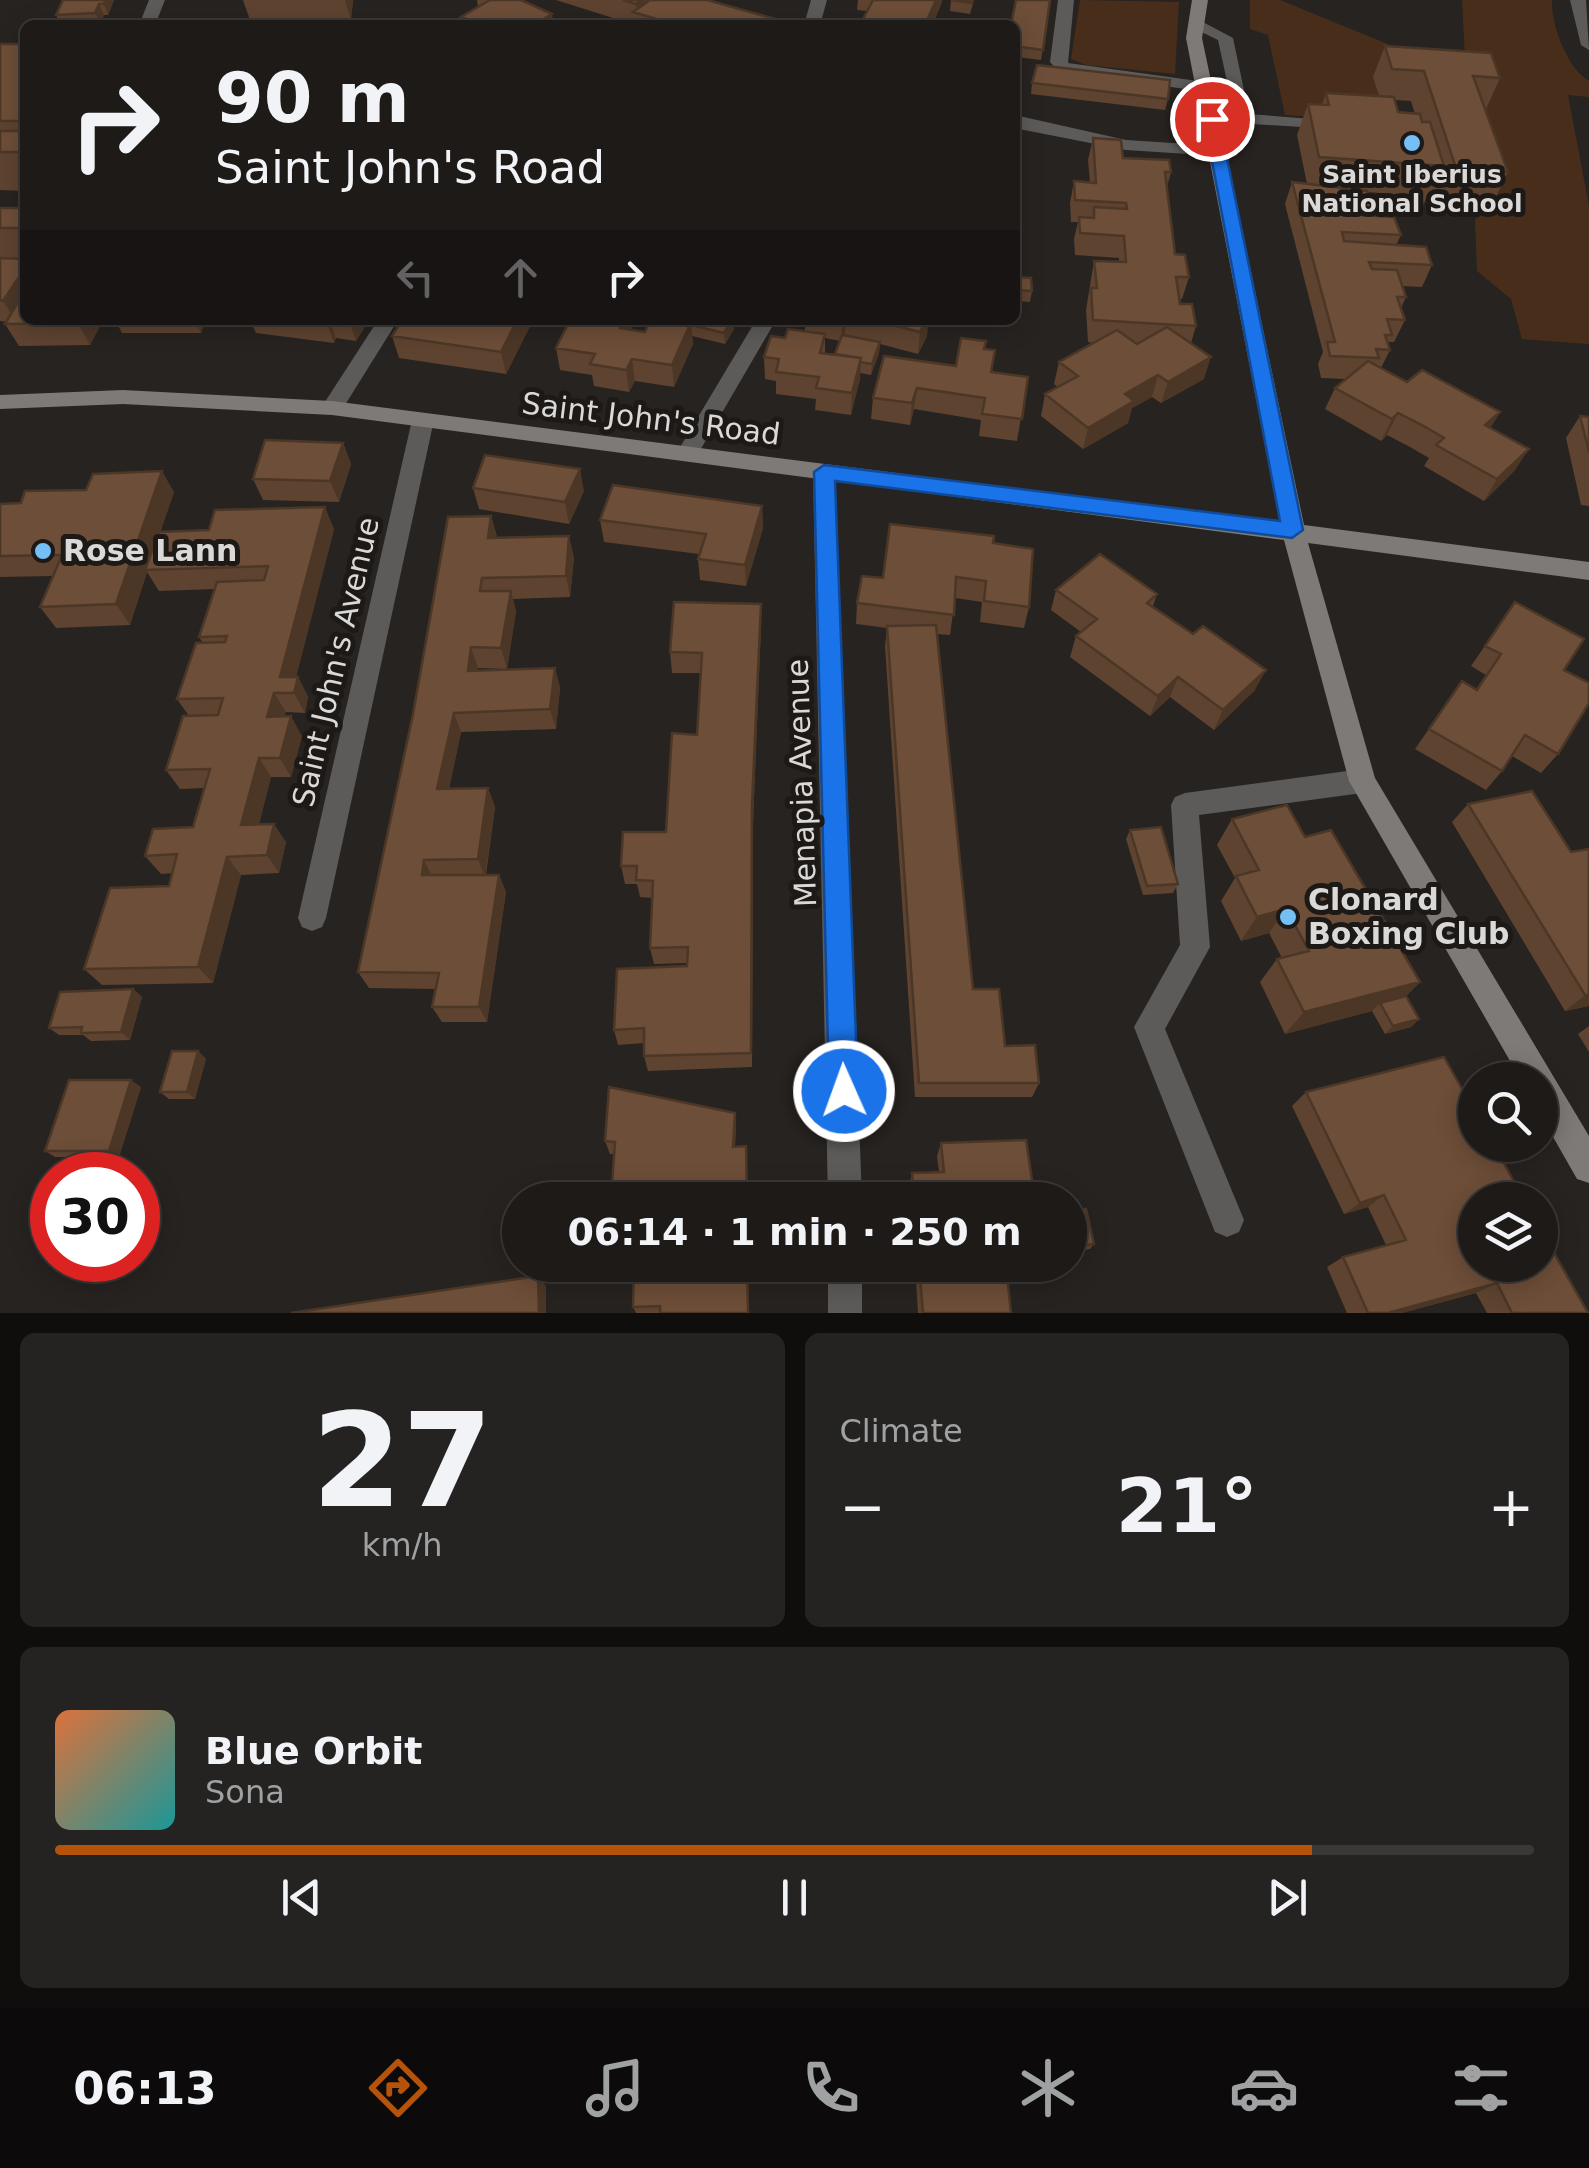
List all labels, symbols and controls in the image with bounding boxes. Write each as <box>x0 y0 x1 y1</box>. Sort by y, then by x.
text: 90 m <box>215 57 410 139</box>
icon: right <box>50 60 180 190</box>
pin <box>1170 77 1255 162</box>
icon: arrive <box>1185 92 1240 147</box>
marker: Saint Iberius National School <box>1401 132 1423 154</box>
text: Saint John's Road <box>215 141 605 194</box>
place label: Saint Iberius National School <box>1302 160 1522 218</box>
icon: left <box>388 250 443 305</box>
icon: ahead <box>493 250 548 305</box>
icon: right <box>598 250 653 305</box>
street label: Saint John's Road <box>520 385 782 452</box>
street label: Saint John's Avenue <box>285 514 386 810</box>
place label: Rose Lann <box>63 533 237 568</box>
marker: Rose Lann <box>32 540 54 562</box>
street label: Menapia Avenue <box>780 658 823 908</box>
place label: Clonard Boxing Club <box>1308 882 1510 951</box>
marker: Clonard Boxing Club <box>1277 906 1299 928</box>
position arrow <box>792 1039 896 1143</box>
map controls <box>1458 1062 1558 1282</box>
button: search <box>1458 1062 1558 1162</box>
speed limit sign: 30 <box>30 1152 160 1282</box>
button: layers <box>1458 1182 1558 1282</box>
text: 06:14 · 1 min · 250 m <box>567 1210 1022 1254</box>
text: 27 <box>312 1385 493 1537</box>
text: Climate <box>840 1412 963 1450</box>
text: 21° <box>1116 1462 1258 1550</box>
text: − <box>840 1475 886 1539</box>
text: + <box>1488 1475 1534 1539</box>
text: km/h <box>362 1526 443 1564</box>
text: Blue Orbit <box>205 1729 422 1773</box>
text: Sona <box>205 1773 285 1811</box>
icon: previous <box>274 1870 329 1925</box>
icon: pause <box>767 1870 822 1925</box>
icon: next <box>1260 1870 1315 1925</box>
icon: directions <box>363 2053 433 2123</box>
icon: music <box>580 2053 650 2123</box>
icon: phone <box>796 2053 866 2123</box>
icon: climate <box>1013 2053 1083 2123</box>
icon: car <box>1229 2053 1299 2123</box>
icon: filters <box>1446 2053 1516 2123</box>
text: 06:13 <box>73 2062 217 2115</box>

